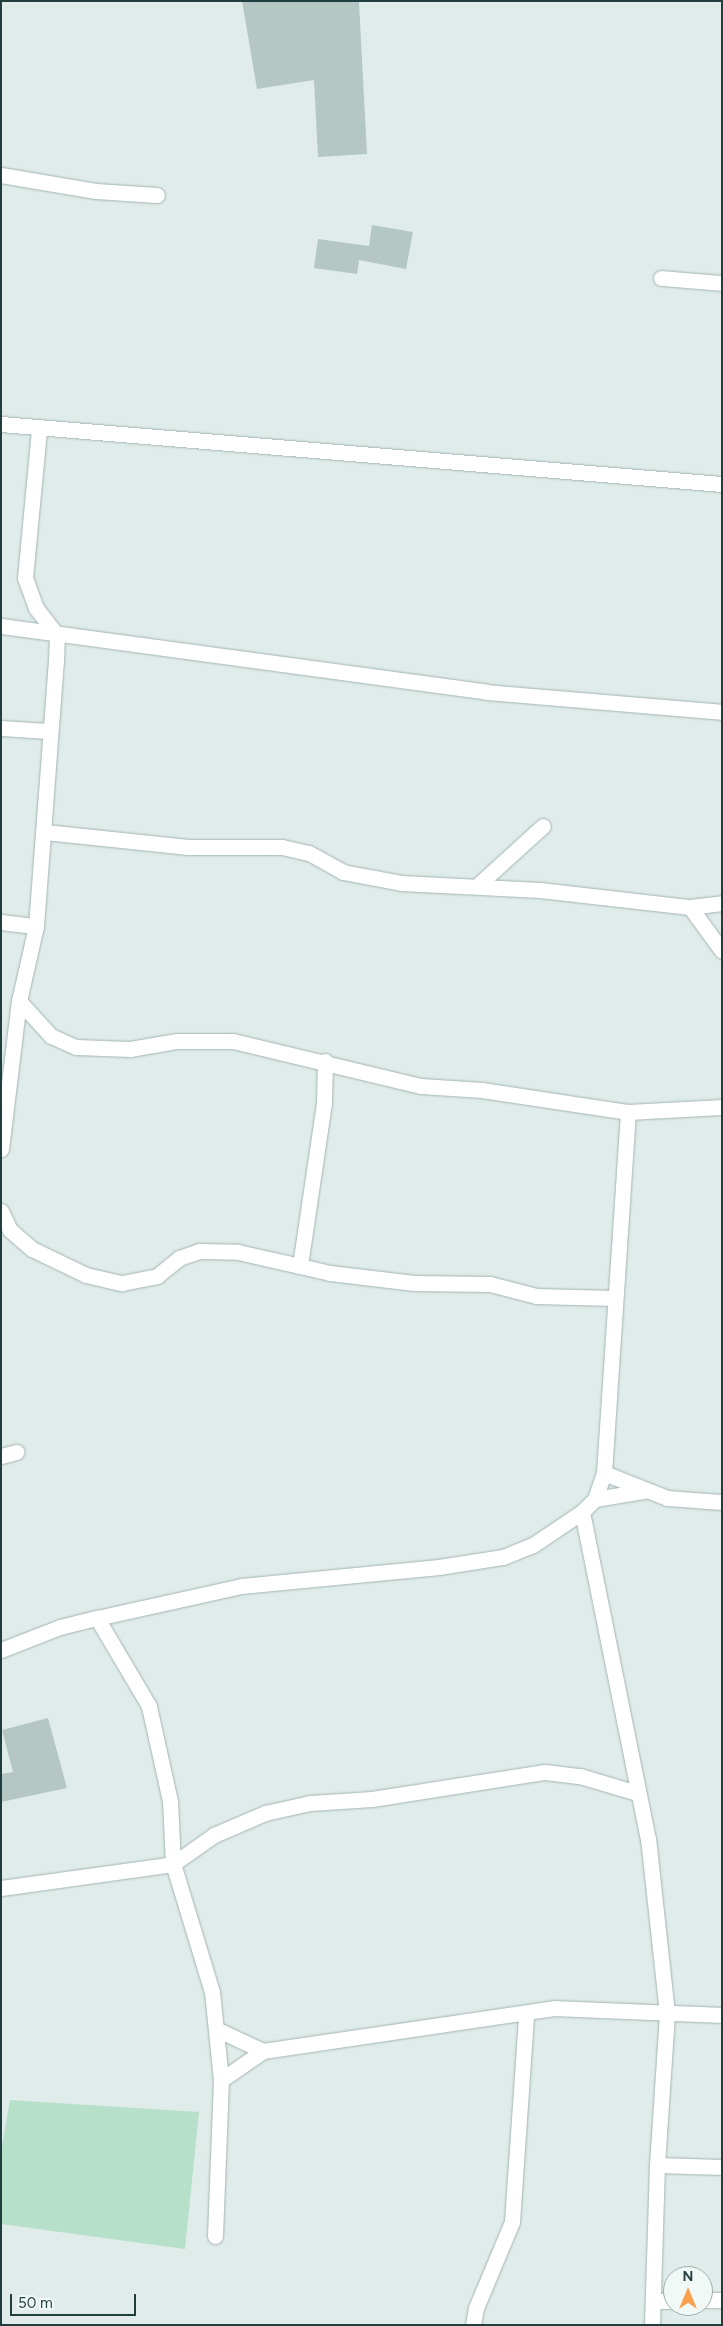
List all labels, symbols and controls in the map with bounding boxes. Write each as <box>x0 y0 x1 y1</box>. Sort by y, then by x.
north arrow <box>663 2266 713 2316</box>
text: N <box>683 2268 693 2285</box>
scale bar <box>12 2284 139 2316</box>
text: 50 m <box>18 2294 53 2312</box>

